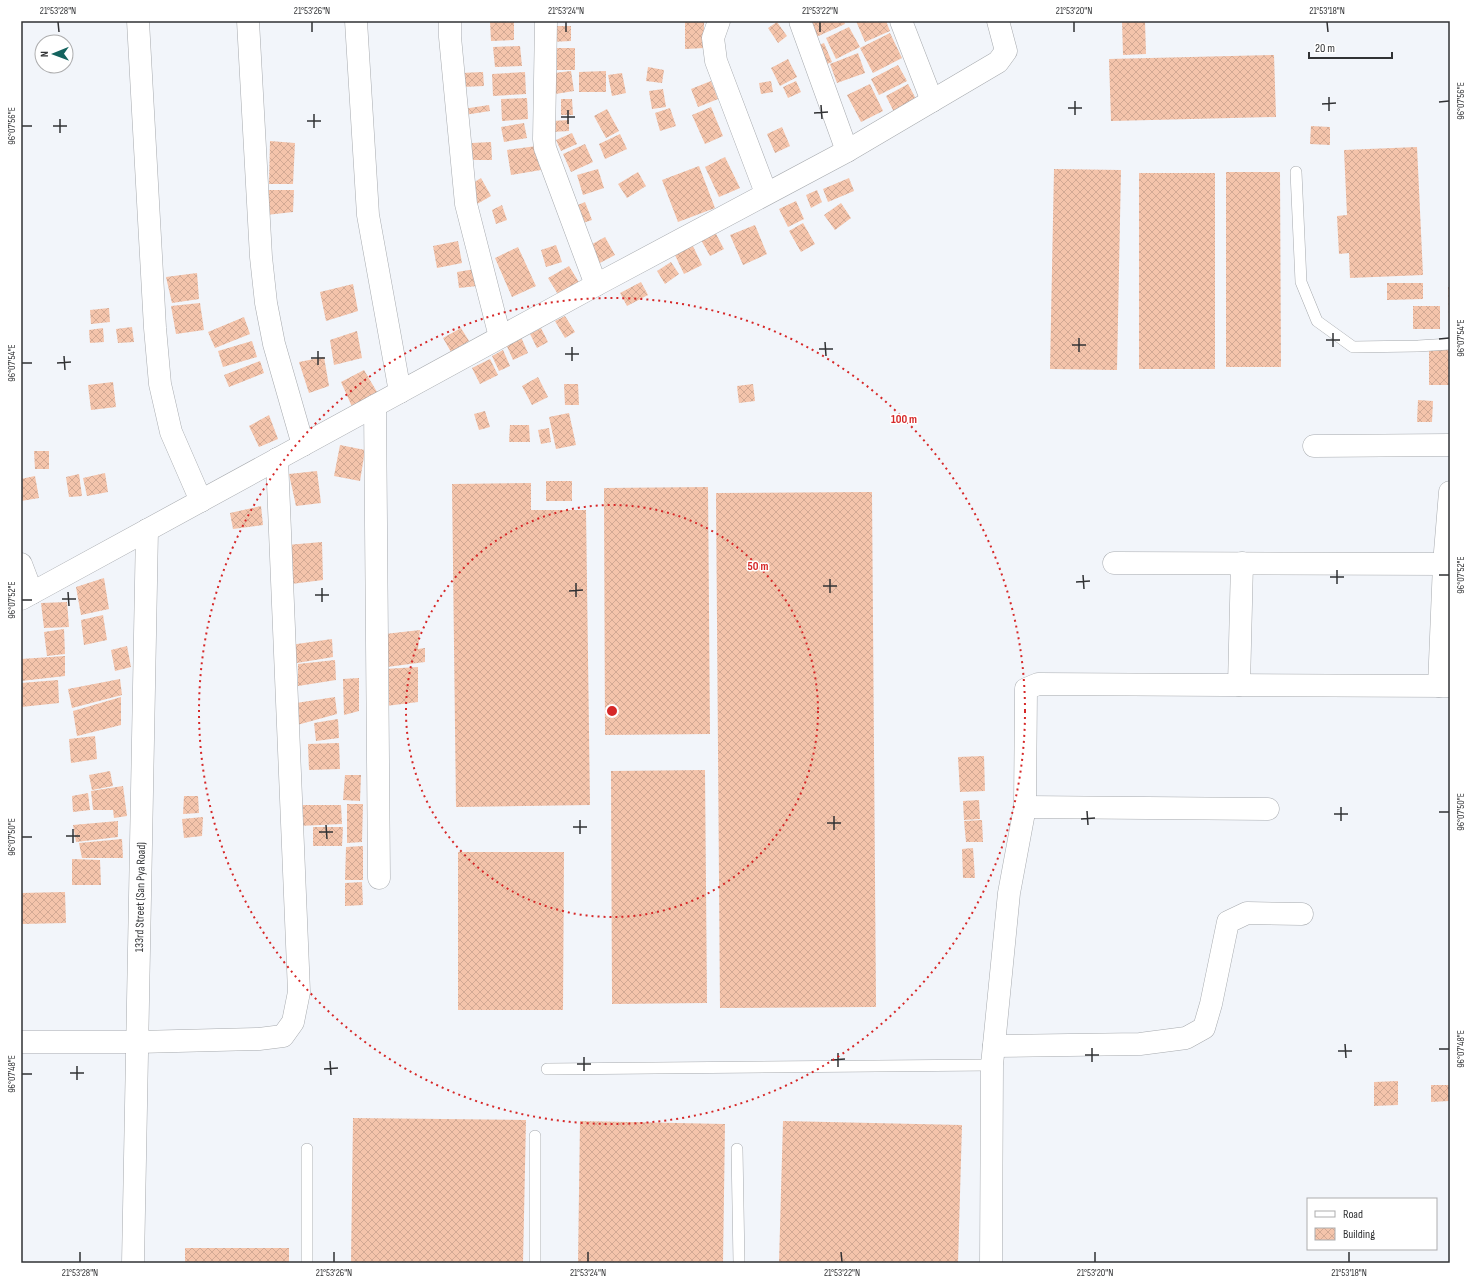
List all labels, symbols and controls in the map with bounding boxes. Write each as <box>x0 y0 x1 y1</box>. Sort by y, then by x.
text: 21°53'28"N <box>40 5 76 17</box>
text: 21°53'26"N <box>294 5 330 17</box>
text: 21°53'24"N <box>548 5 584 17</box>
text: 21°53'22"N <box>802 5 838 17</box>
text: 21°53'20"N <box>1056 5 1092 17</box>
text: 21°53'18"N <box>1309 5 1345 17</box>
north arrow <box>34 34 74 74</box>
scale bar <box>1309 34 1392 60</box>
text: 20 m <box>1315 41 1335 56</box>
text: N <box>38 51 51 57</box>
text: 96°07'56"E <box>1455 82 1467 120</box>
text: 96°07'56"E <box>6 107 18 145</box>
text: 96°07'54"E <box>1455 319 1467 357</box>
text: 96°07'54"E <box>6 344 18 382</box>
text: 100 m <box>891 412 917 427</box>
text: 96°07'52"E <box>1455 556 1467 594</box>
text: 50 m <box>748 559 768 574</box>
text: 96°07'52"E <box>6 581 18 619</box>
centre of rings <box>605 704 619 718</box>
text: 96°07'50"E <box>1455 793 1467 831</box>
text: 96°07'50"E <box>6 818 18 856</box>
street label: 133rd Street (San Pya Road) <box>132 842 149 952</box>
text: 96°07'48"E <box>1455 1030 1467 1068</box>
text: 96°07'48"E <box>6 1055 18 1093</box>
legend <box>1307 1198 1437 1250</box>
text: Road <box>1343 1207 1363 1222</box>
text: Building <box>1343 1227 1375 1242</box>
text: 21°53'28"N <box>62 1267 98 1279</box>
text: 21°53'26"N <box>316 1267 352 1279</box>
text: 21°53'24"N <box>570 1267 606 1279</box>
text: 21°53'22"N <box>824 1267 860 1279</box>
text: 21°53'20"N <box>1077 1267 1113 1279</box>
text: 21°53'18"N <box>1331 1267 1367 1279</box>

